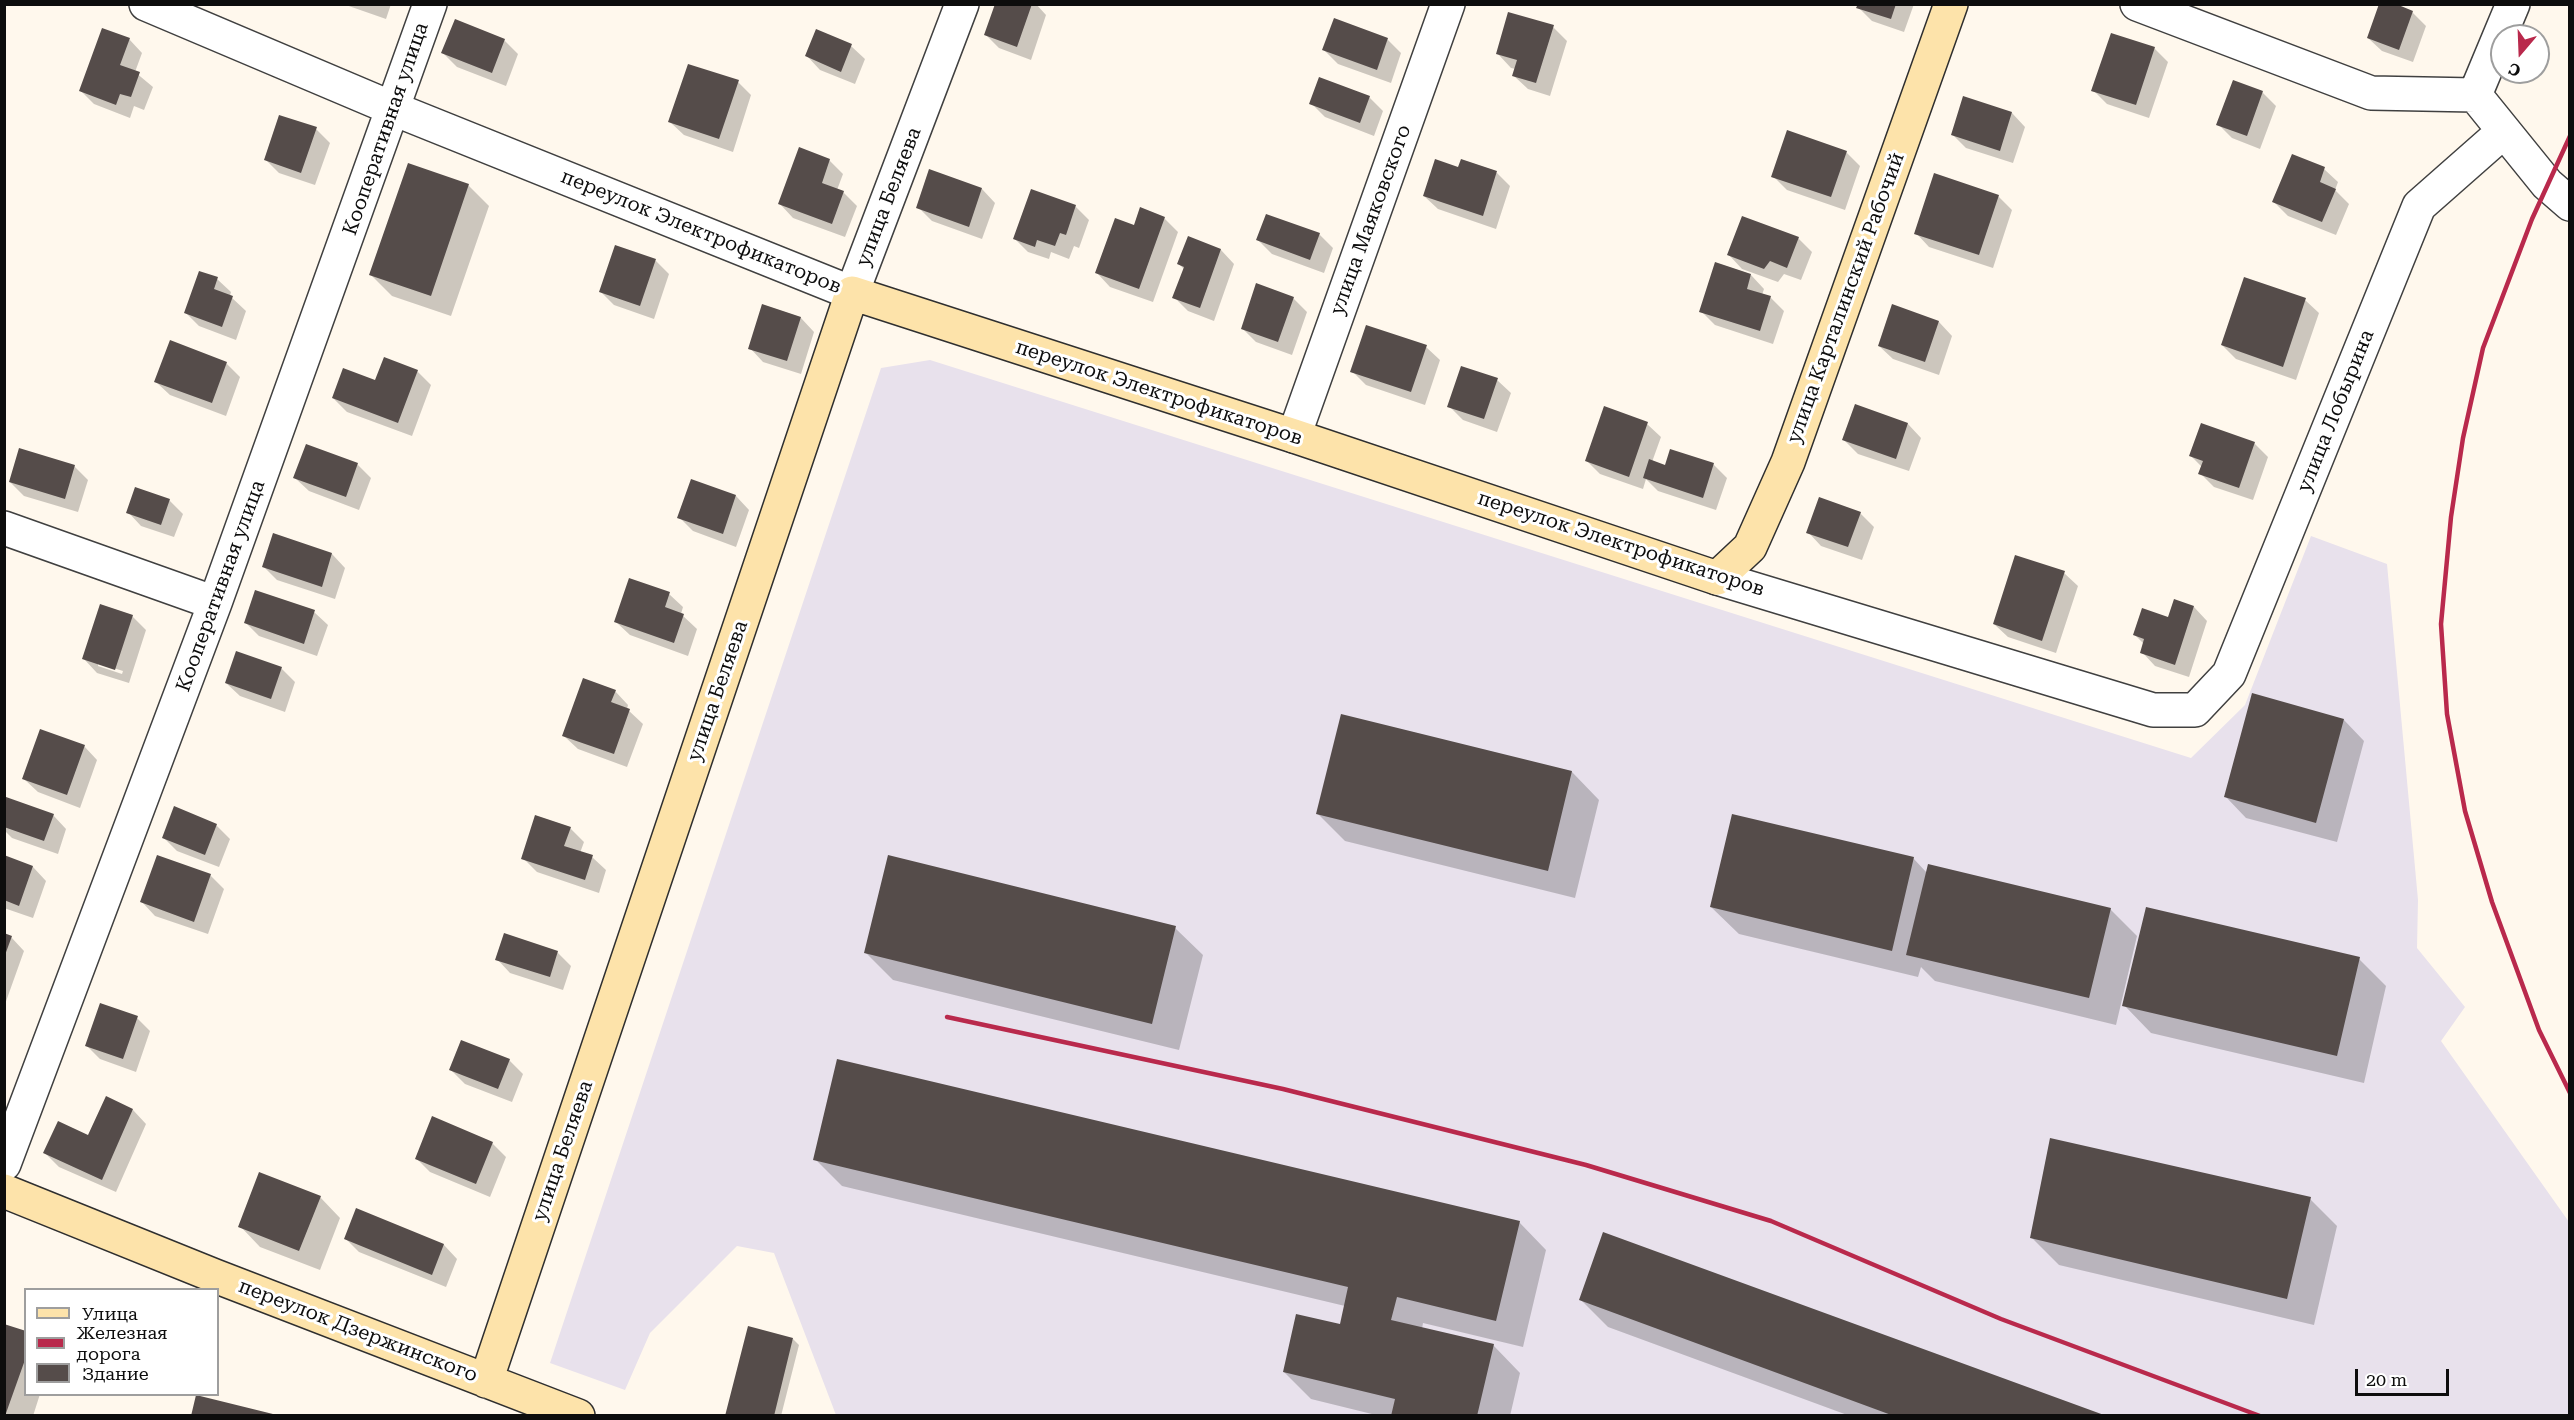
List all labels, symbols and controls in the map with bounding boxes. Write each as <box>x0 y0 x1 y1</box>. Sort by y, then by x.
street label: Кооперативная улица <box>338 19 434 239</box>
north arrow <box>2490 24 2550 84</box>
text: С <box>2506 59 2523 80</box>
street label: улица Маяковского <box>1325 122 1417 318</box>
street label: улица Беляева <box>851 124 927 270</box>
street label: улица Карталинский Рабочий <box>1782 149 1910 447</box>
street label: переулок Электрофикаторов <box>557 165 845 299</box>
street label: улица Лобырина <box>2292 326 2380 496</box>
street label: переулок Электрофикаторов <box>1012 335 1306 451</box>
street label: Кооперативная улица <box>171 477 271 695</box>
street label: переулок Электрофикаторов <box>1474 486 1768 602</box>
street label: улица Беляева <box>683 618 753 764</box>
street label: улица Беляева <box>528 1078 598 1224</box>
street label: переулок Дзержинского <box>235 1274 481 1388</box>
legend <box>24 1288 219 1396</box>
text: Улица <box>82 1303 138 1324</box>
text: Железная дорога <box>77 1322 167 1364</box>
scale bar <box>2358 1357 2452 1395</box>
text: Здание <box>82 1363 149 1384</box>
text: 20 m <box>2366 1369 2407 1390</box>

